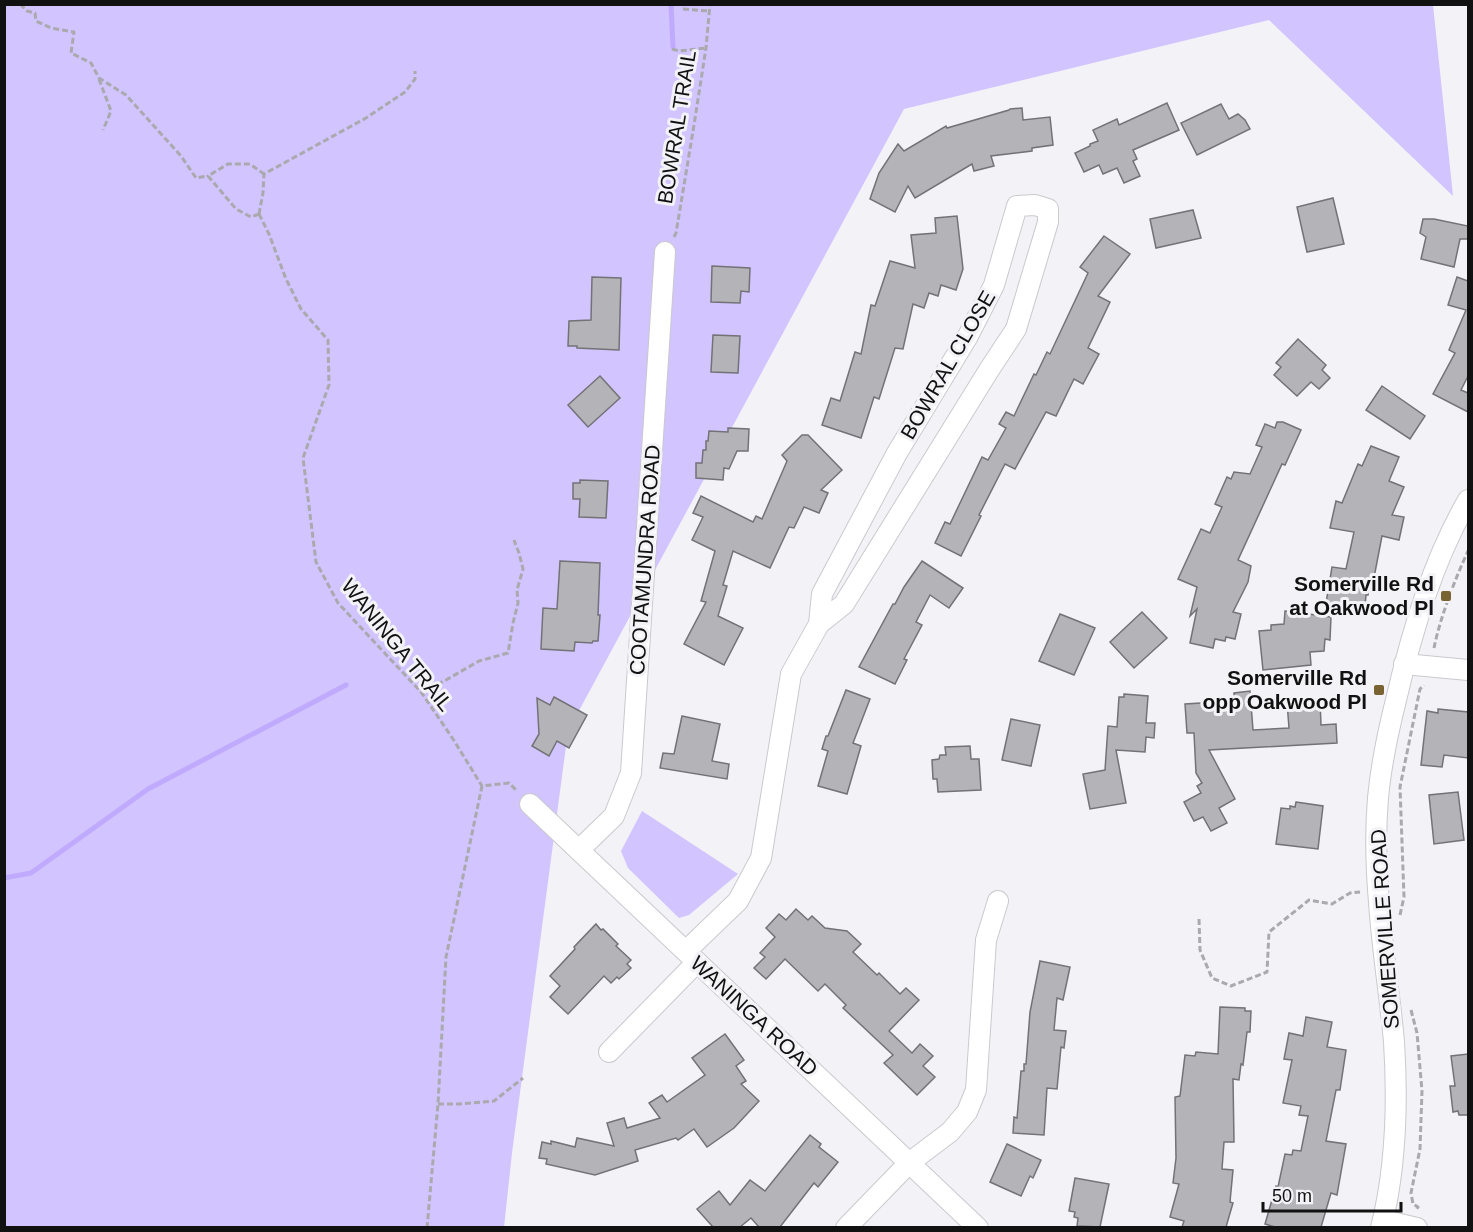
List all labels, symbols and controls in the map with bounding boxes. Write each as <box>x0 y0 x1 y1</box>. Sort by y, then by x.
street label: BOWRAL TRAIL <box>653 48 700 205</box>
street label: BOWRAL CLOSE <box>896 287 999 443</box>
street label: COOTAMUNDRA ROAD <box>625 444 664 676</box>
place label: Somerville Rd at Oakwood Pl <box>1289 572 1434 619</box>
street label: WANINGA TRAIL <box>337 574 458 715</box>
marker: Somerville Rd at Oakwood Pl <box>1439 589 1453 603</box>
place label: Somerville Rd opp Oakwood Pl <box>1202 666 1367 713</box>
marker: Somerville Rd opp Oakwood Pl <box>1372 683 1386 697</box>
street label: SOMERVILLE ROAD <box>1366 828 1403 1030</box>
street label: WANINGA ROAD <box>686 951 822 1080</box>
scale bar <box>1263 1175 1401 1213</box>
text: 50 m <box>1272 1186 1312 1206</box>

